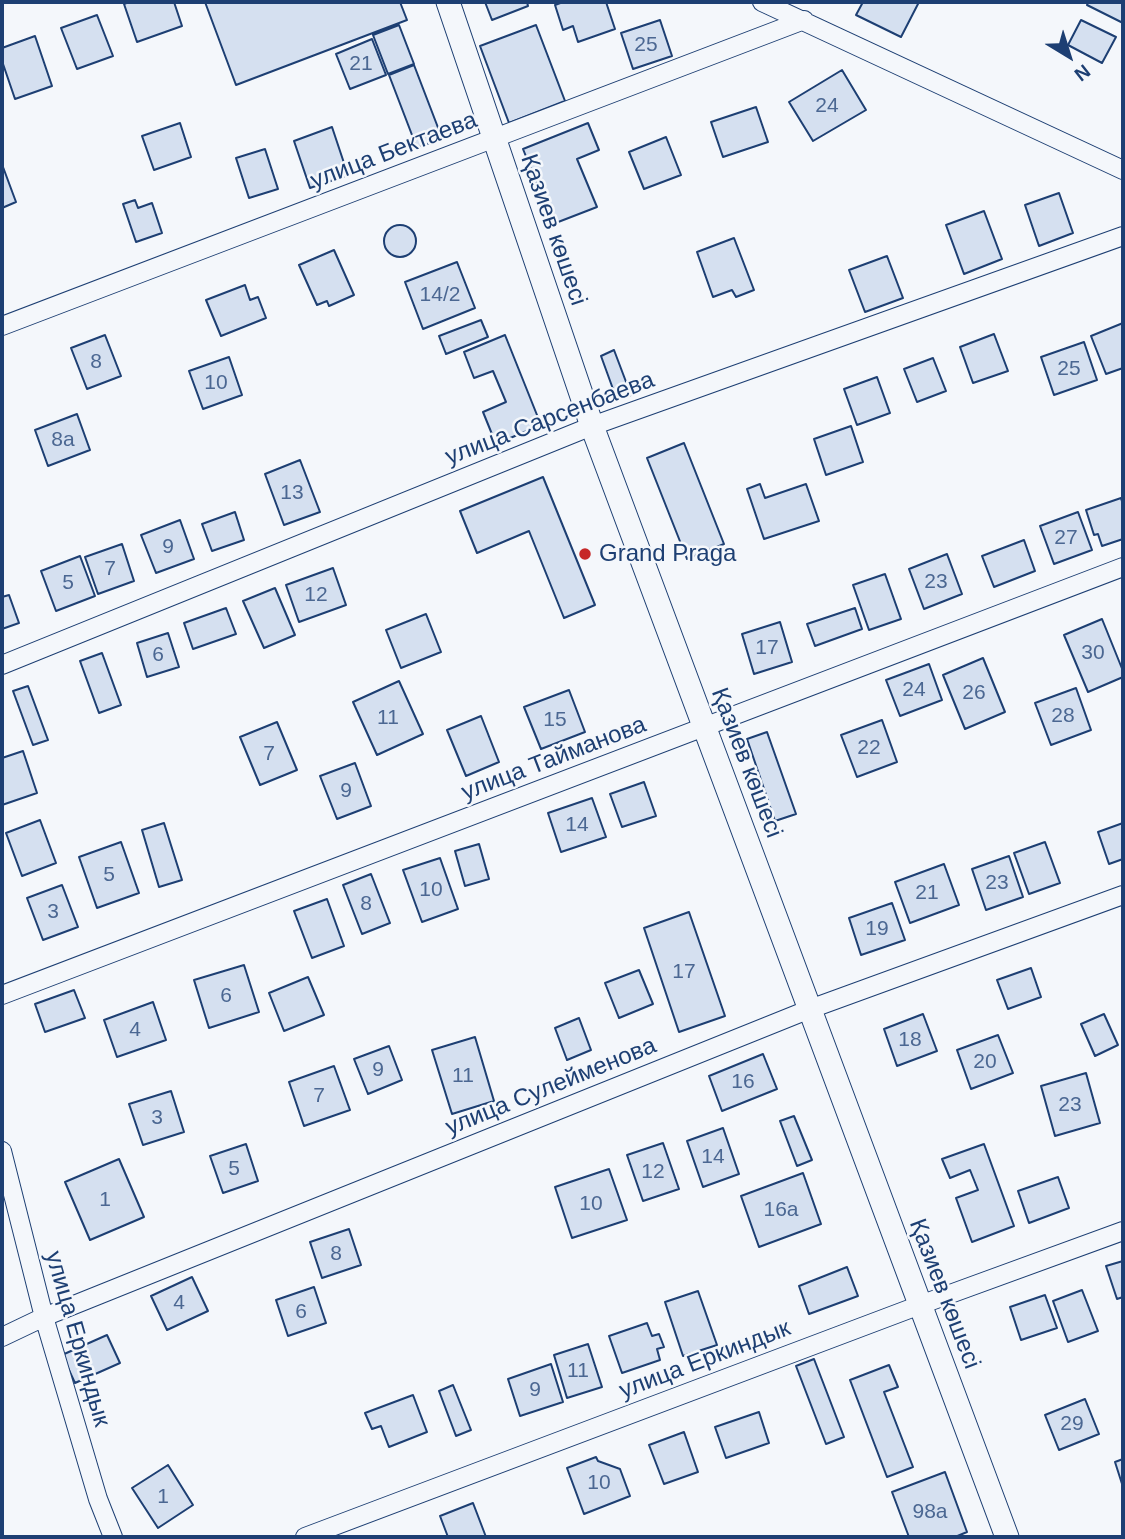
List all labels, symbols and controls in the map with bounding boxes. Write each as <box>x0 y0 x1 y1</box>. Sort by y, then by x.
north arrow <box>1034 21 1104 91</box>
house number: 25 <box>634 32 658 58</box>
house number: 21 <box>349 51 373 77</box>
text: N <box>1070 60 1094 85</box>
house number: 24 <box>815 93 839 119</box>
street label: улица Бектаева <box>307 106 481 196</box>
street label: Қазиев көшесі <box>514 151 592 309</box>
house number: 14/2 <box>420 282 460 308</box>
house number: 8 <box>90 349 102 375</box>
house number: 25 <box>1057 356 1081 382</box>
street label: улица Сарсенбаева <box>442 366 658 472</box>
house number: 10 <box>204 370 228 396</box>
house number: 8а <box>51 427 75 453</box>
house number: 13 <box>280 480 304 506</box>
house number: 27 <box>1054 525 1078 551</box>
house number: 9 <box>162 534 174 560</box>
place label: Grand Praga <box>599 540 736 568</box>
marker: Grand Praga <box>577 546 593 562</box>
house number: 7 <box>104 556 116 582</box>
house number: 23 <box>924 569 948 595</box>
house number: 5 <box>62 570 74 596</box>
house number: 12 <box>304 582 328 608</box>
house number: 17 <box>755 635 779 661</box>
house number: 30 <box>1081 640 1105 666</box>
house number: 6 <box>152 642 164 668</box>
house number: 24 <box>902 677 926 703</box>
house number: 26 <box>962 680 986 706</box>
street label: Қазиев көшесі <box>704 684 788 842</box>
house number: 28 <box>1051 703 1075 729</box>
house number: 11 <box>377 705 399 731</box>
house number: 15 <box>543 707 567 733</box>
street label: улица Тайманова <box>458 711 650 807</box>
house number: 22 <box>857 735 881 761</box>
house number: 7 <box>263 741 275 767</box>
house number: 9 <box>340 778 352 804</box>
house number: 14 <box>565 812 589 838</box>
house number: 5 <box>103 862 115 888</box>
house number: 23 <box>985 870 1009 896</box>
house number: 10 <box>419 877 443 903</box>
house number: 21 <box>915 880 939 906</box>
house number: 8 <box>360 891 372 917</box>
house number: 3 <box>47 899 59 925</box>
house number: 19 <box>865 916 889 942</box>
house number: 17 <box>672 959 696 985</box>
house number: 6 <box>220 983 232 1009</box>
house number: 4 <box>129 1017 141 1043</box>
house number: 18 <box>898 1027 922 1053</box>
street label: улица Сулейменова <box>442 1032 660 1142</box>
house number: 20 <box>973 1049 997 1075</box>
house number: 9 <box>372 1057 384 1083</box>
house number: 11 <box>452 1063 474 1089</box>
house number: 16 <box>731 1069 755 1095</box>
house number: 7 <box>313 1083 325 1109</box>
house number: 23 <box>1058 1092 1082 1118</box>
house number: 3 <box>151 1105 163 1131</box>
house number: 14 <box>701 1144 725 1170</box>
house number: 5 <box>228 1156 240 1182</box>
house number: 12 <box>641 1159 665 1185</box>
house number: 1 <box>99 1187 111 1213</box>
house number: 10 <box>579 1191 603 1217</box>
house number: 16а <box>763 1197 799 1223</box>
street label: Қазиев көшесі <box>902 1215 986 1373</box>
house number: 8 <box>330 1241 342 1267</box>
street label: улица Еркиндык <box>38 1248 116 1430</box>
house number: 4 <box>173 1290 185 1316</box>
house number: 6 <box>295 1299 307 1325</box>
street label: улица Еркиндык <box>615 1314 795 1406</box>
house number: 11 <box>567 1358 589 1384</box>
house number: 9 <box>529 1377 541 1403</box>
house number: 29 <box>1060 1411 1084 1437</box>
house number: 10 <box>587 1470 611 1496</box>
house number: 1 <box>157 1484 169 1510</box>
house number: 98а <box>912 1499 948 1525</box>

